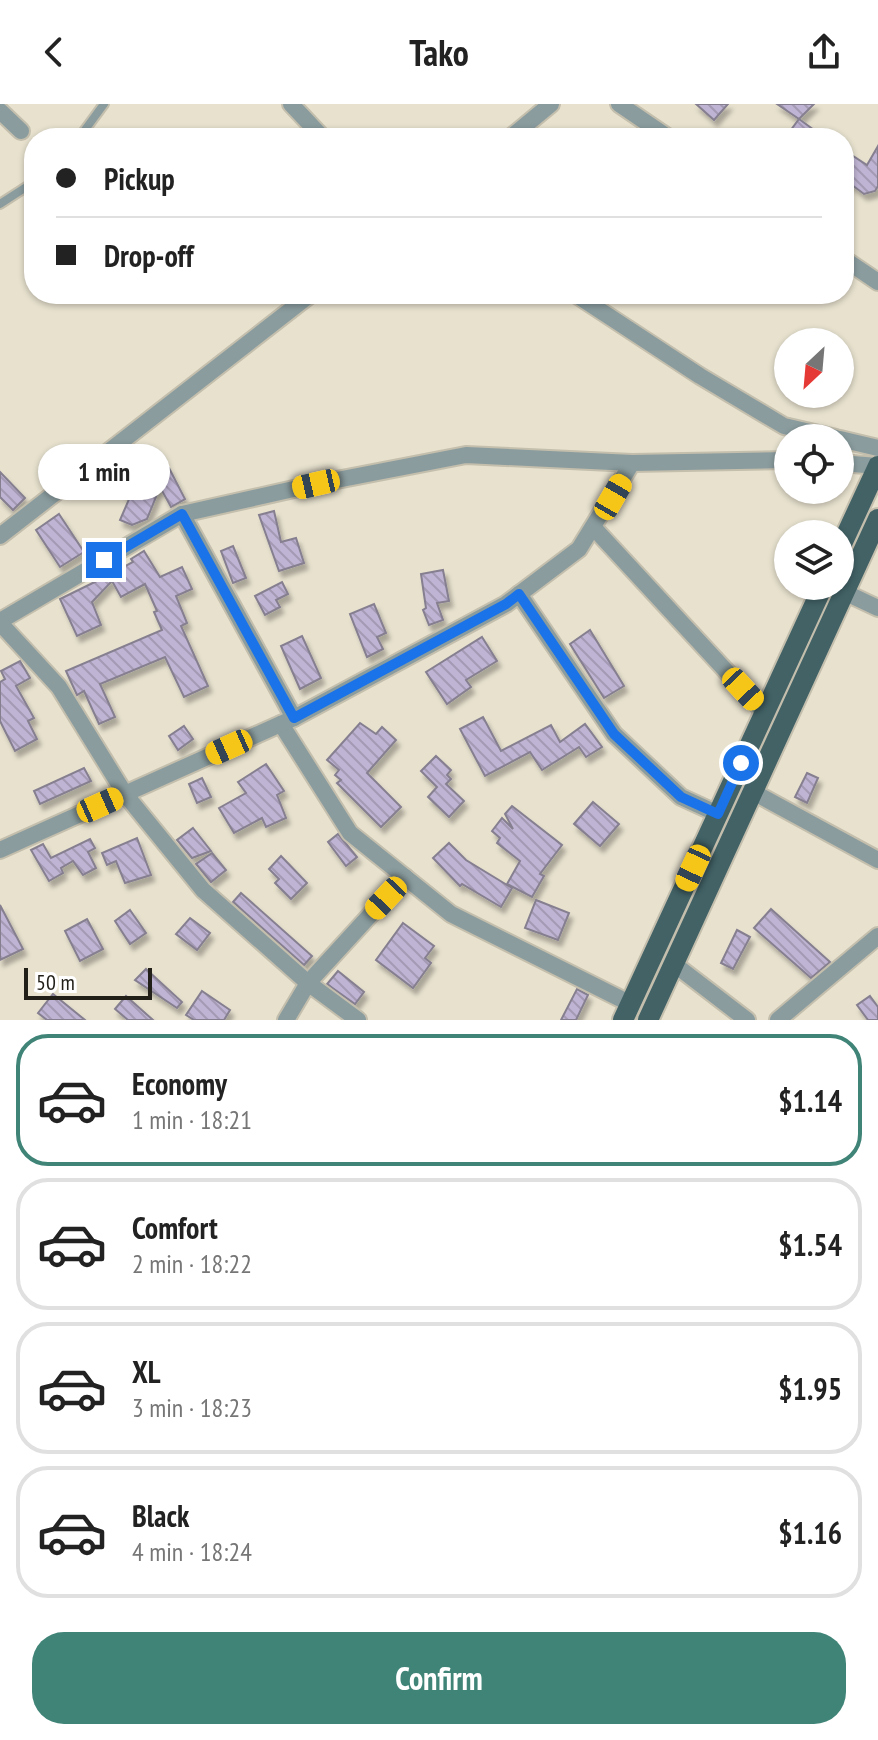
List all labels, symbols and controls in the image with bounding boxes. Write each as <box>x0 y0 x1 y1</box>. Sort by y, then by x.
text: Tako <box>409 29 469 76</box>
icon: back <box>32 30 76 74</box>
icon: share <box>802 30 846 74</box>
text: Pickup <box>104 159 175 198</box>
text: Drop-off <box>104 236 194 275</box>
north arrow <box>774 328 854 408</box>
map controls <box>774 328 854 600</box>
button: locate <box>774 424 854 504</box>
callout: 1 min <box>38 444 170 500</box>
text: 1 min <box>78 455 130 488</box>
car <box>290 467 342 501</box>
car <box>591 470 635 524</box>
button: layers <box>774 520 854 600</box>
route end <box>86 542 122 578</box>
car <box>718 663 768 715</box>
car <box>202 726 256 768</box>
route start <box>723 745 759 781</box>
car <box>73 784 127 826</box>
car <box>672 841 714 895</box>
car <box>361 872 411 924</box>
scale bar <box>24 964 152 1000</box>
text: 50 m <box>36 968 75 996</box>
icon: car <box>36 1064 108 1136</box>
text: Economy <box>132 1064 227 1103</box>
text: $1.14 <box>778 1081 842 1120</box>
text: 1 min · 18:21 <box>132 1103 252 1136</box>
icon: car <box>36 1208 108 1280</box>
text: Comfort <box>132 1208 218 1247</box>
text: $1.54 <box>778 1225 842 1264</box>
text: 2 min · 18:22 <box>132 1247 252 1280</box>
icon: car <box>36 1352 108 1424</box>
text: XL <box>132 1352 161 1391</box>
text: $1.95 <box>778 1369 842 1408</box>
text: 3 min · 18:23 <box>132 1391 252 1424</box>
icon: car <box>36 1496 108 1568</box>
text: Black <box>132 1496 189 1535</box>
text: $1.16 <box>778 1513 842 1552</box>
text: 4 min · 18:24 <box>132 1535 252 1568</box>
button: Confirm <box>32 1632 846 1724</box>

